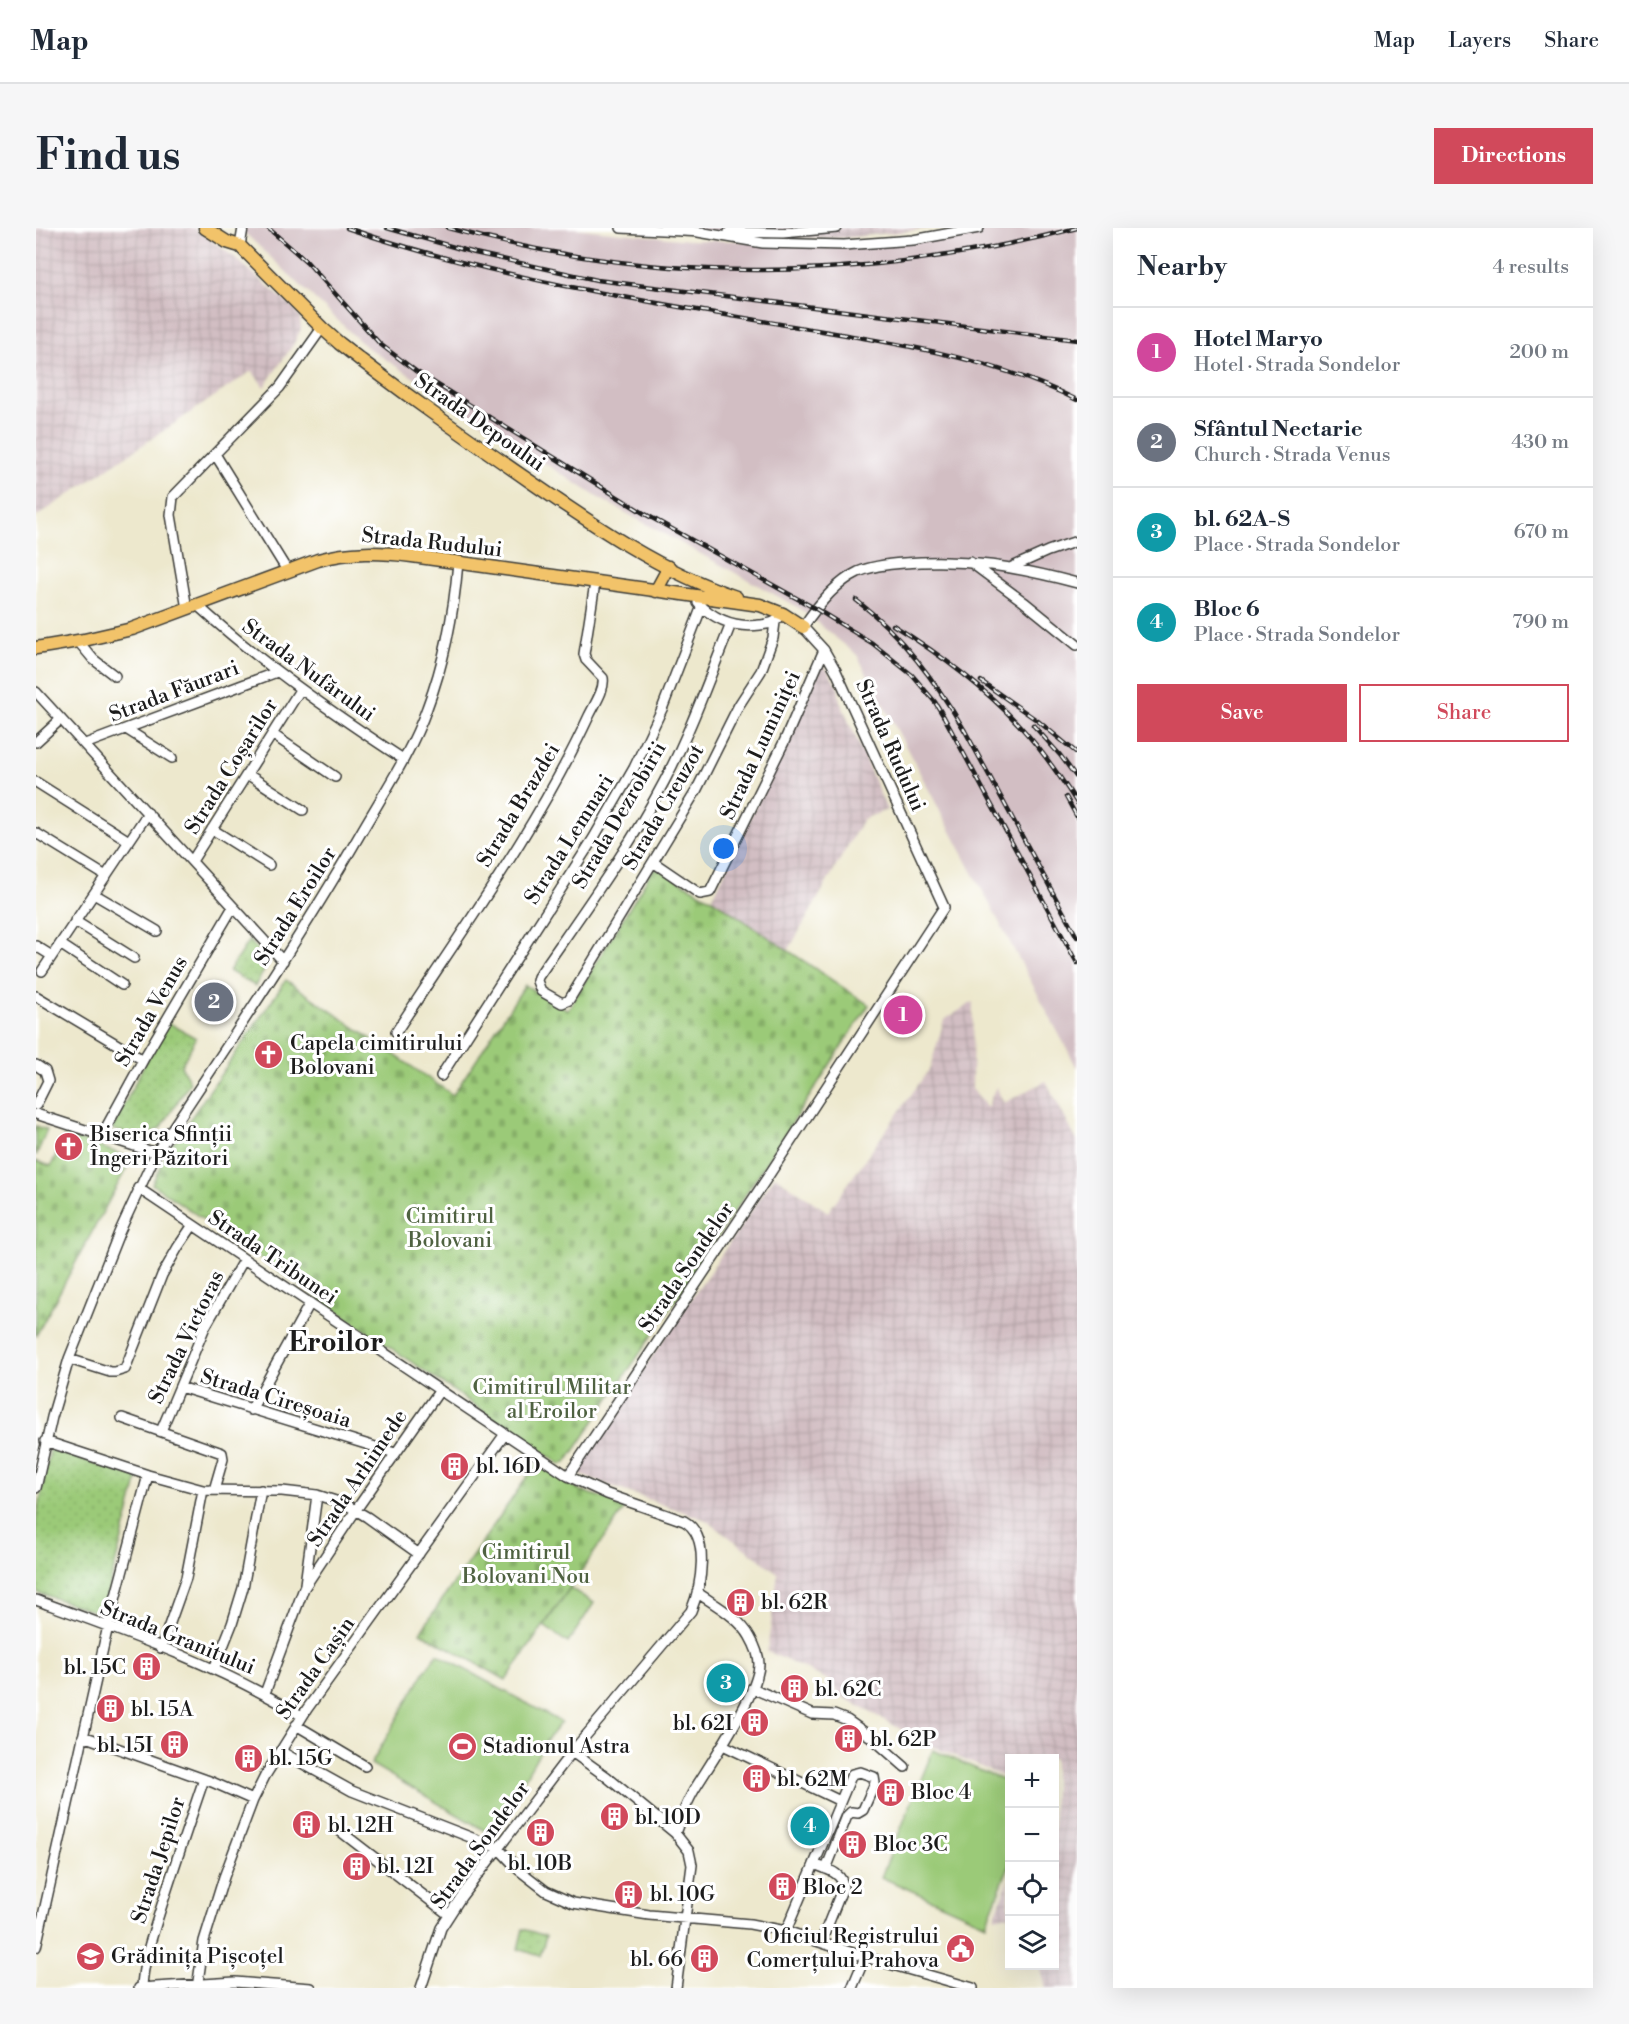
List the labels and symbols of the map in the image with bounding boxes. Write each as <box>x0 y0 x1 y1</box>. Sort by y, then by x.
street label: Strada Depoului <box>409 368 550 478</box>
street label: Strada Rudului <box>360 523 504 563</box>
street label: Strada Nufărului <box>237 614 380 728</box>
street label: Strada Făurari <box>106 655 243 729</box>
street label: Strada Luminiței <box>715 667 807 824</box>
street label: Strada Rudului <box>849 675 931 815</box>
street label: Strada Coșarilor <box>180 694 284 839</box>
street label: Strada Dezrobirii <box>567 737 673 894</box>
street label: Strada Brazdei <box>472 739 566 872</box>
street label: Strada Creuzot <box>617 739 711 875</box>
street label: Strada Lemnari <box>519 770 620 909</box>
your location <box>709 834 738 863</box>
street label: Strada Eroilor <box>249 842 343 971</box>
street label: Strada Venus <box>110 952 194 1071</box>
pin: 2 <box>194 980 234 1024</box>
pin: 1 <box>884 992 922 1038</box>
place label: Capela cimitirului Bolovani <box>289 1031 463 1081</box>
church icon: Capela cimitirului Bolovani <box>253 1039 285 1071</box>
place label: Biserica Sfinții Îngeri Păzitori <box>89 1122 232 1172</box>
church icon: Biserica Sfinții Îngeri Păzitori <box>53 1130 85 1162</box>
street label: Strada Sondelor <box>634 1197 740 1338</box>
park label: Cimitirul Bolovani <box>406 1204 494 1254</box>
street label: Strada Tribunei <box>203 1205 342 1311</box>
street label: Strada Victoras <box>143 1267 230 1408</box>
district label: Eroilor <box>288 1326 384 1360</box>
street label: Strada Cireșoaia <box>197 1364 354 1434</box>
park label: Cimitirul Militar al Eroilor <box>473 1375 631 1425</box>
street label: Strada Arhimede <box>302 1405 413 1552</box>
building icon: bl. 16D <box>439 1450 471 1482</box>
place label: bl. 16D <box>476 1454 541 1480</box>
park label: Cimitirul Bolovani Nou <box>461 1540 590 1590</box>
building icon: bl. 62R <box>724 1586 756 1618</box>
place label: bl. 62R <box>761 1590 828 1616</box>
street label: Strada Granitului <box>96 1595 259 1681</box>
street label: Strada Cașin <box>271 1612 361 1725</box>
building icon: bl. 15C <box>131 1651 163 1683</box>
place label: bl. 15C <box>64 1655 126 1681</box>
pin: 3 <box>706 1660 746 1706</box>
building icon: bl. 62C <box>778 1673 810 1705</box>
place label: bl. 62C <box>815 1677 881 1703</box>
building icon: bl. 15A <box>94 1693 126 1725</box>
place label: bl. 15A <box>131 1697 194 1723</box>
building icon: bl. 62I <box>738 1707 770 1739</box>
place label: bl. 62I <box>673 1711 733 1737</box>
building icon: bl. 62P <box>833 1723 865 1755</box>
place label: bl. 62P <box>870 1727 936 1753</box>
building icon: bl. 15I <box>158 1729 190 1761</box>
sports icon: Stadionul Astra <box>446 1730 478 1762</box>
place label: bl. 15I <box>97 1733 153 1759</box>
place label: Stadionul Astra <box>483 1734 630 1760</box>
building icon: bl. 15G <box>232 1742 264 1774</box>
place label: bl. 15G <box>269 1746 333 1772</box>
building icon: bl. 62M <box>740 1763 772 1795</box>
place label: bl. 62M <box>777 1767 848 1793</box>
street label: Strada Sondelor <box>426 1776 536 1915</box>
building icon: Bloc 4 <box>874 1776 906 1808</box>
place label: Bloc 4 <box>910 1780 971 1806</box>
street label: Strada Jepilor <box>126 1794 192 1927</box>
building icon: bl. 10D <box>598 1801 630 1833</box>
pin: 4 <box>790 1804 830 1848</box>
place label: bl. 10D <box>635 1805 701 1831</box>
building icon: bl. 12H <box>291 1809 323 1841</box>
place label: bl. 12H <box>328 1813 394 1839</box>
building icon: bl. 10B <box>524 1816 556 1848</box>
building icon: Bloc 3C <box>837 1828 869 1860</box>
place label: Bloc 3C <box>873 1832 948 1858</box>
building icon: bl. 12I <box>340 1850 372 1882</box>
place label: bl. 10B <box>508 1851 572 1877</box>
place label: bl. 12I <box>377 1854 434 1880</box>
building icon: Bloc 2 <box>766 1871 798 1903</box>
place label: Bloc 2 <box>802 1875 863 1901</box>
building icon: bl. 10G <box>613 1878 645 1910</box>
place label: bl. 10G <box>650 1882 716 1908</box>
place label: Oficiul Registrului Comerțului Prahova <box>746 1924 939 1974</box>
public building icon: Oficiul Registrului Comerțului Prahova <box>944 1932 976 1964</box>
school or university icon: Grădinița Pișcoțel <box>74 1940 106 1972</box>
building icon: bl. 66 <box>688 1943 720 1975</box>
place label: Grădinița Pișcoțel <box>111 1944 284 1970</box>
place label: bl. 66 <box>630 1947 683 1973</box>

